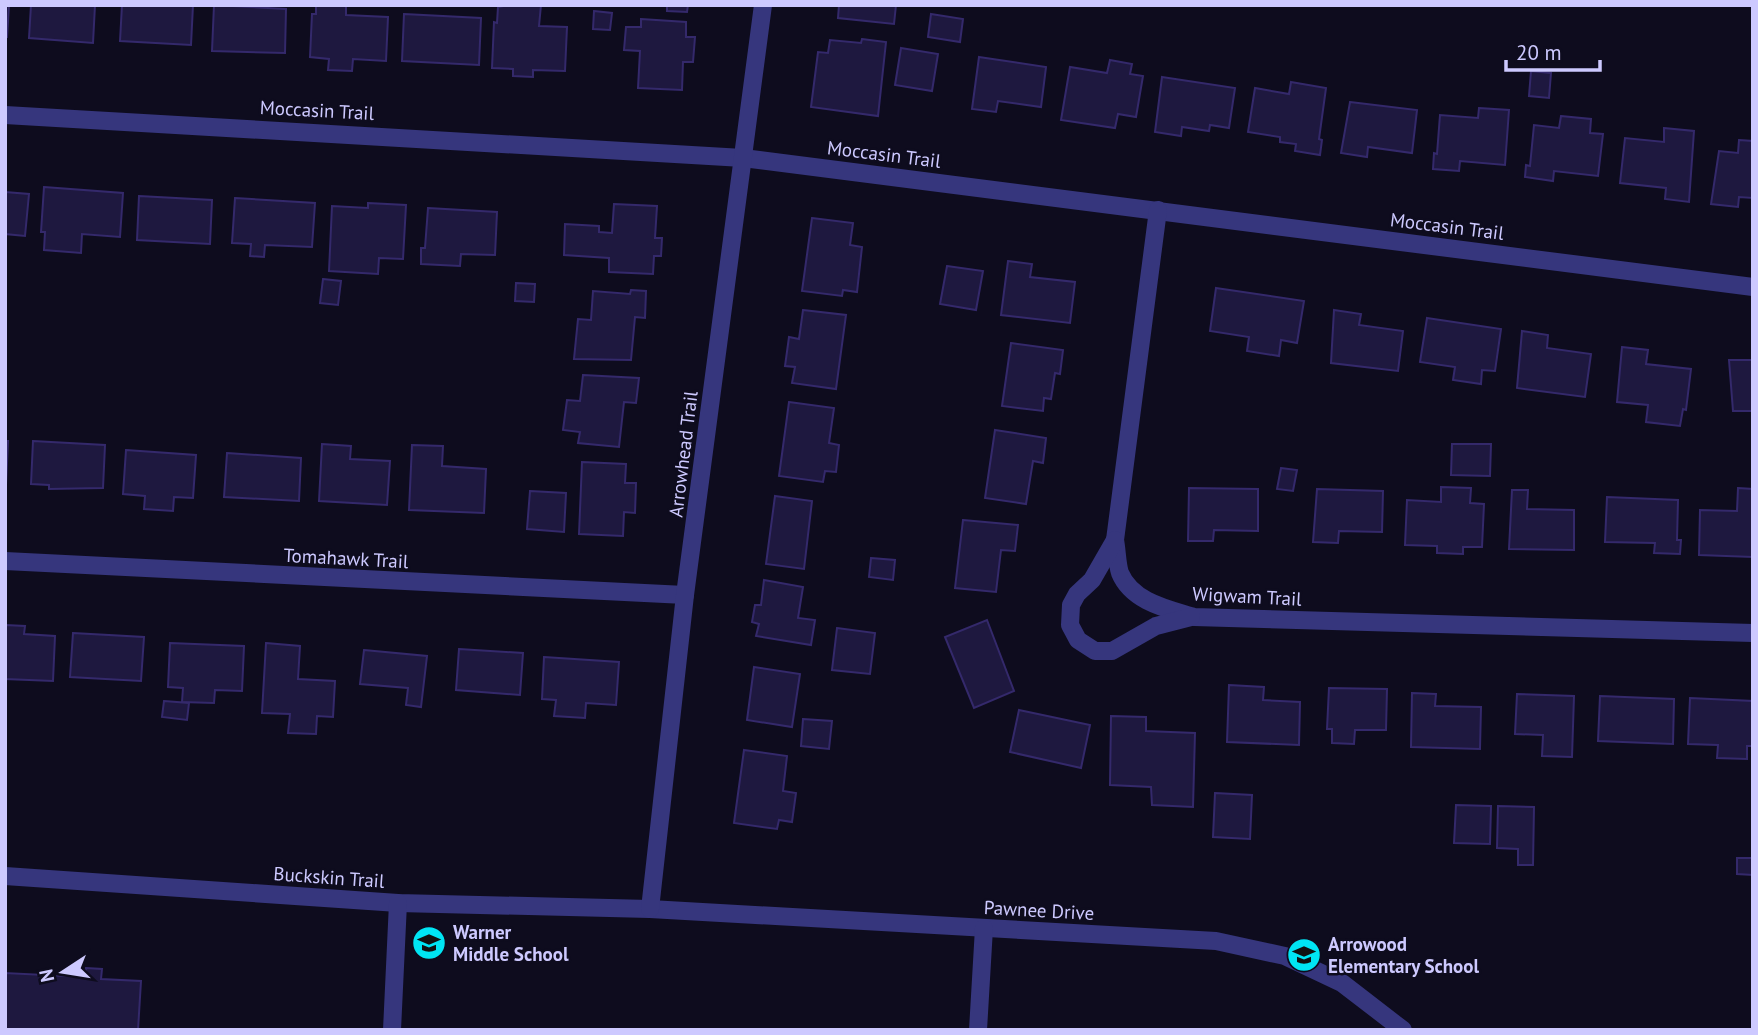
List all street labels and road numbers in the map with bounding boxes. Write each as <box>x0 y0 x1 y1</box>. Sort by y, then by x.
street label: Moccasin Trail <box>259 95 375 125</box>
street label: Moccasin Trail <box>826 135 943 173</box>
street label: Moccasin Trail <box>1389 207 1506 245</box>
street label: Arrowhead Trail <box>663 389 703 519</box>
street label: Tomahawk Trail <box>283 543 409 573</box>
street label: Wigwam Trail <box>1192 581 1303 611</box>
street label: Buckskin Trail <box>273 861 386 893</box>
street label: Pawnee Drive <box>983 895 1095 925</box>

